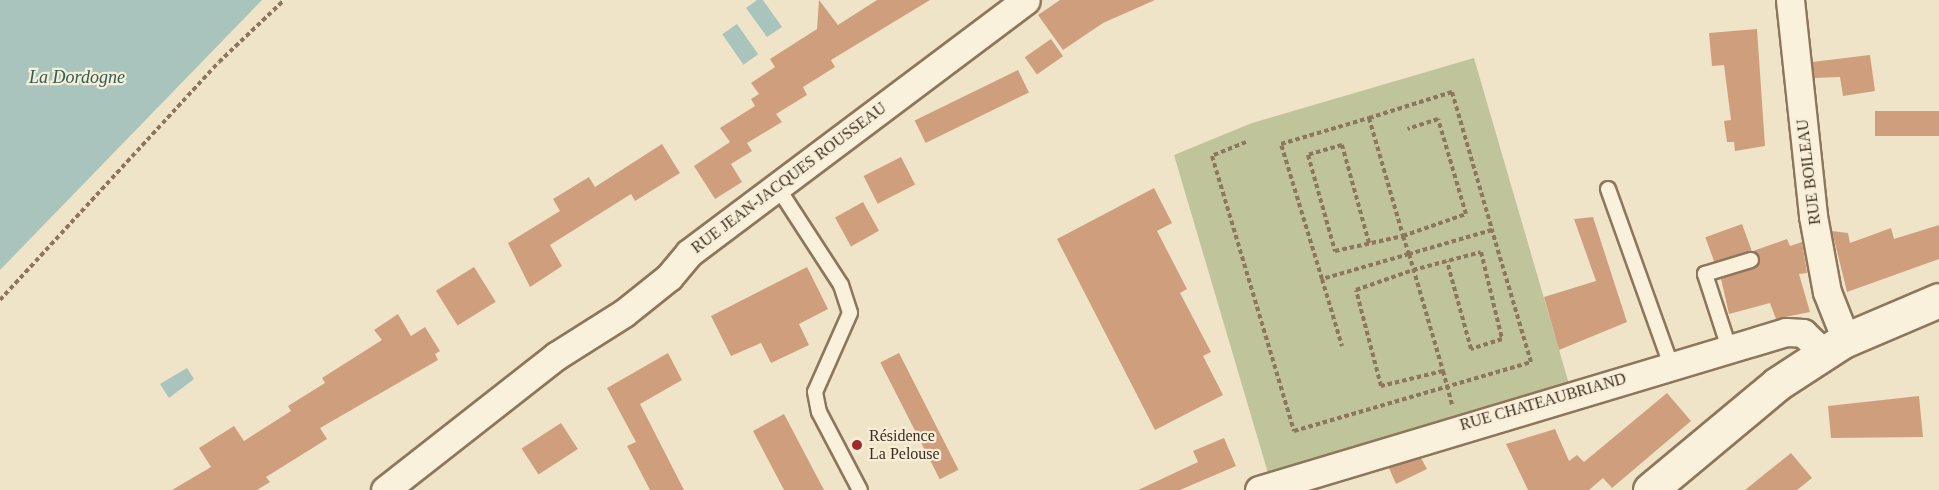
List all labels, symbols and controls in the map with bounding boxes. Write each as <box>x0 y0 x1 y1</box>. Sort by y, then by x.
water label: La Dordogne <box>29 66 125 88</box>
street label: RUE JEAN-JACQUES ROUSSEAU <box>688 98 890 258</box>
street label: RUE BOILEAU <box>1793 118 1825 226</box>
street label: RUE CHATEAUBRIAND <box>1458 369 1628 435</box>
place label: Résidence La Pelouse <box>869 426 940 464</box>
marker: Résidence La Pelouse <box>850 438 864 452</box>

